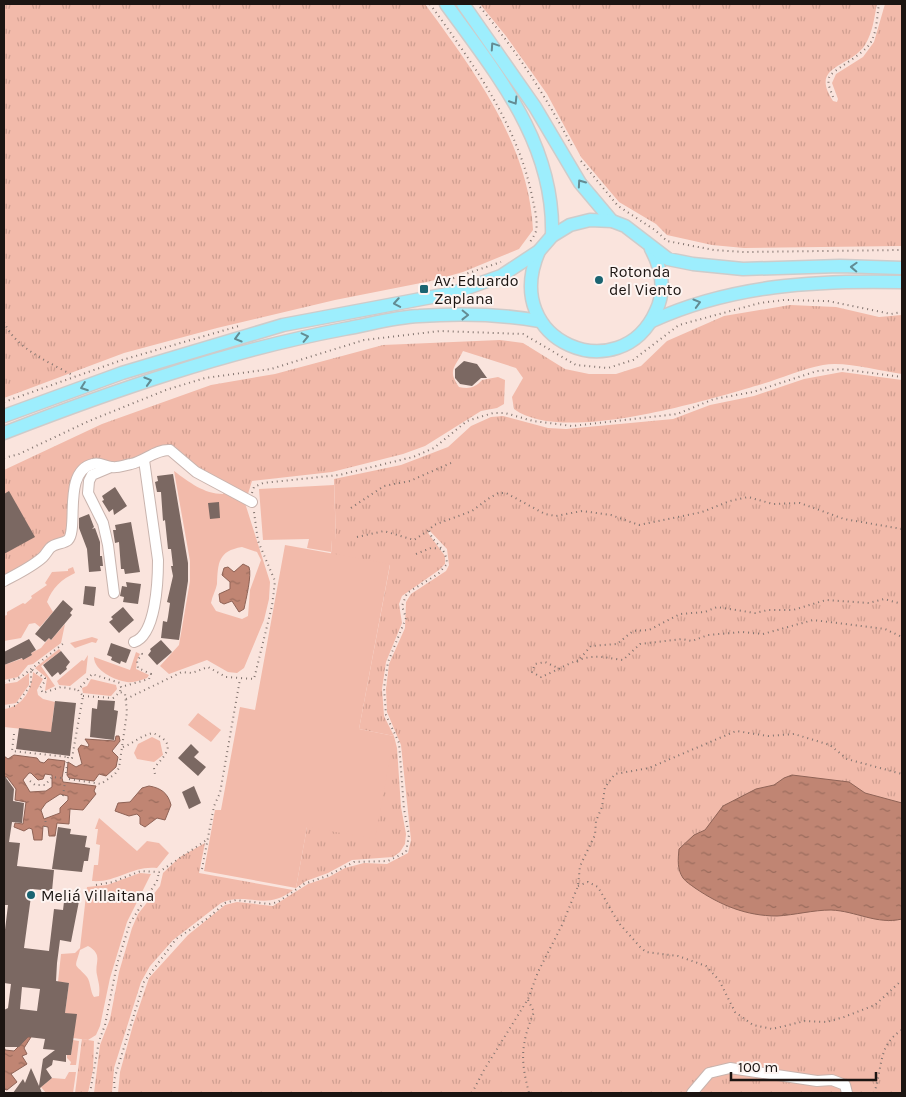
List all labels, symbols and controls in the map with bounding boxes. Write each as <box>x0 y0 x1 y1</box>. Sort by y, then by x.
one-way arrow <box>491 42 500 52</box>
one-way arrow <box>508 96 518 105</box>
one-way arrow <box>578 179 587 189</box>
one-way arrow <box>849 261 857 272</box>
place label: Rotonda del Viento <box>609 262 681 299</box>
place label: Av. Eduardo Zaplana <box>434 271 519 308</box>
marker: Rotonda del Viento <box>593 274 605 286</box>
marker: Av. Eduardo Zaplana <box>418 283 430 295</box>
one-way arrow <box>393 298 401 308</box>
one-way arrow <box>692 298 701 308</box>
one-way arrow <box>461 310 469 321</box>
one-way arrow <box>235 332 243 342</box>
one-way arrow <box>300 332 309 343</box>
one-way arrow <box>144 377 152 387</box>
one-way arrow <box>80 381 88 391</box>
place label: Meliá Villaitana <box>41 886 154 905</box>
marker: Meliá Villaitana <box>25 889 37 901</box>
scale bar <box>731 1050 876 1082</box>
text: 100 m <box>738 1058 778 1076</box>

